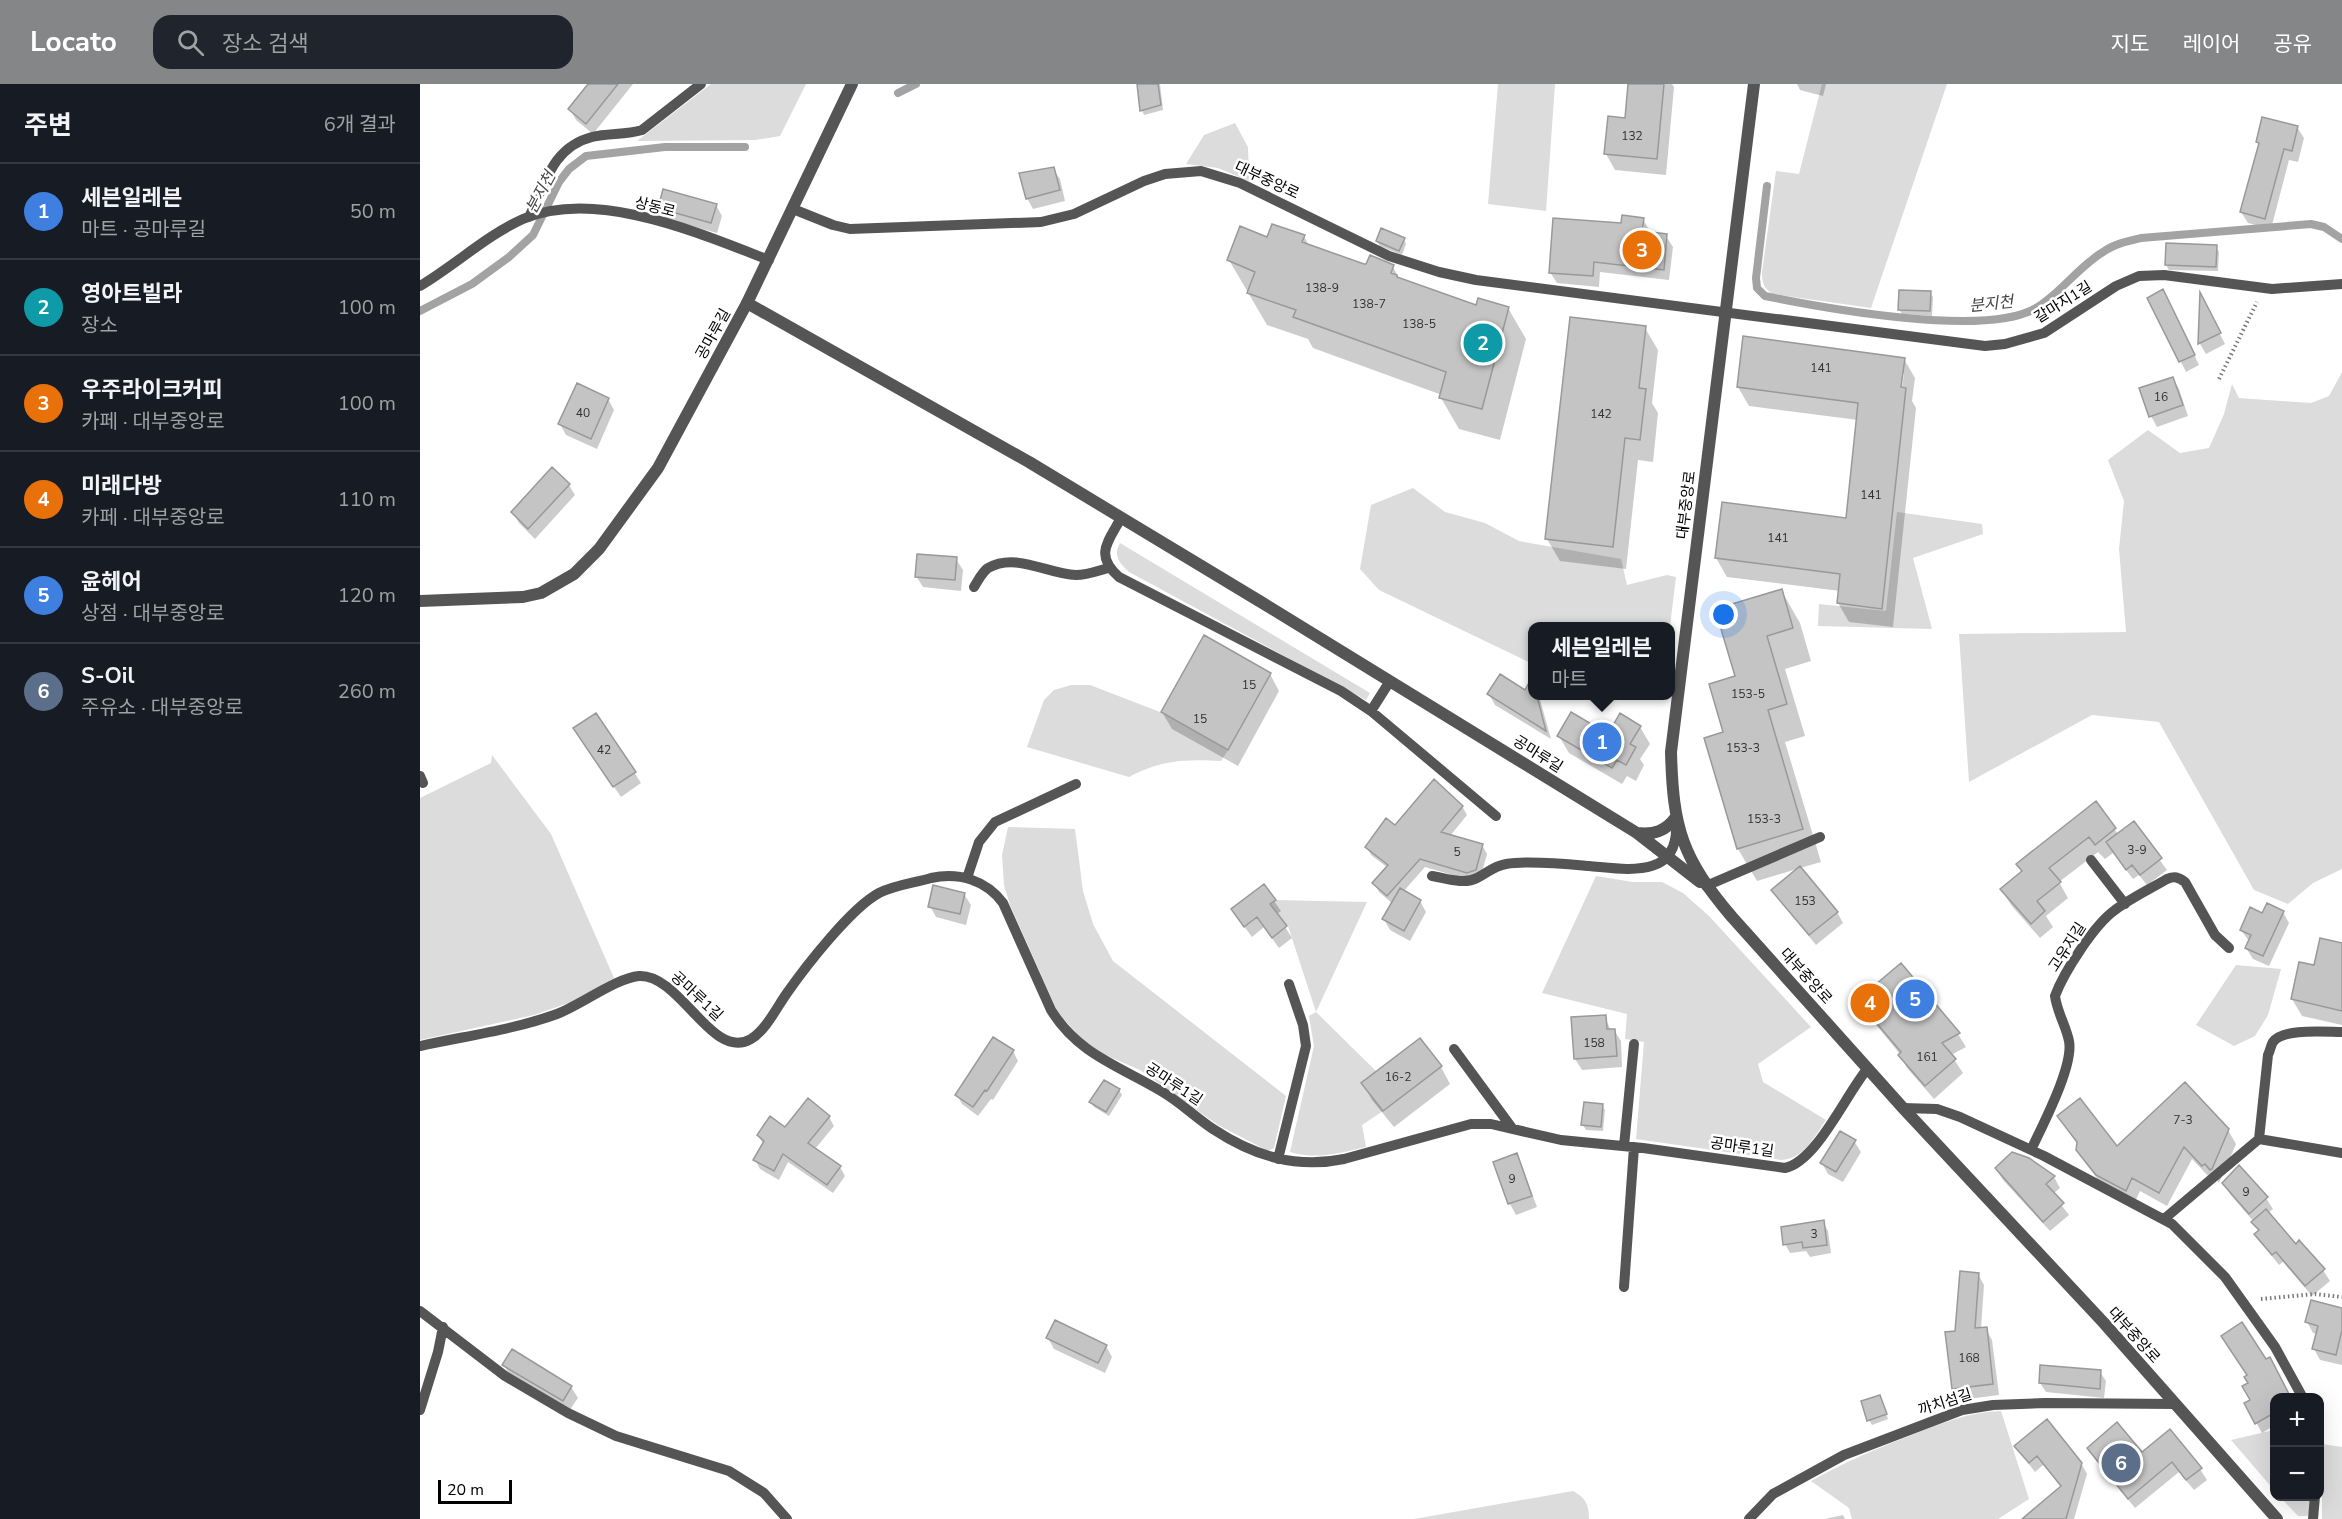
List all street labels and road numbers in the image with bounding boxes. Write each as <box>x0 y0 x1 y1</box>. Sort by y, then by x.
street label: 대부중앙로 <box>1231 156 1303 204</box>
street label: 상동로 <box>632 192 678 222</box>
street label: 갈마지1길 <box>2030 277 2096 327</box>
street label: 공마루길 <box>691 305 735 363</box>
street label: 대부중앙로 <box>1672 470 1700 540</box>
street label: 공마루길 <box>1509 731 1567 777</box>
street label: 고유지길 <box>2044 918 2090 976</box>
street label: 대부중앙로 <box>1775 944 1837 1008</box>
street label: 공마루1길 <box>667 967 727 1025</box>
street label: 공마루1길 <box>1142 1058 1206 1110</box>
street label: 공마루1길 <box>1709 1133 1775 1161</box>
street label: 대부중앙로 <box>2103 1303 2165 1367</box>
street label: 까치섬길 <box>1916 1384 1974 1420</box>

